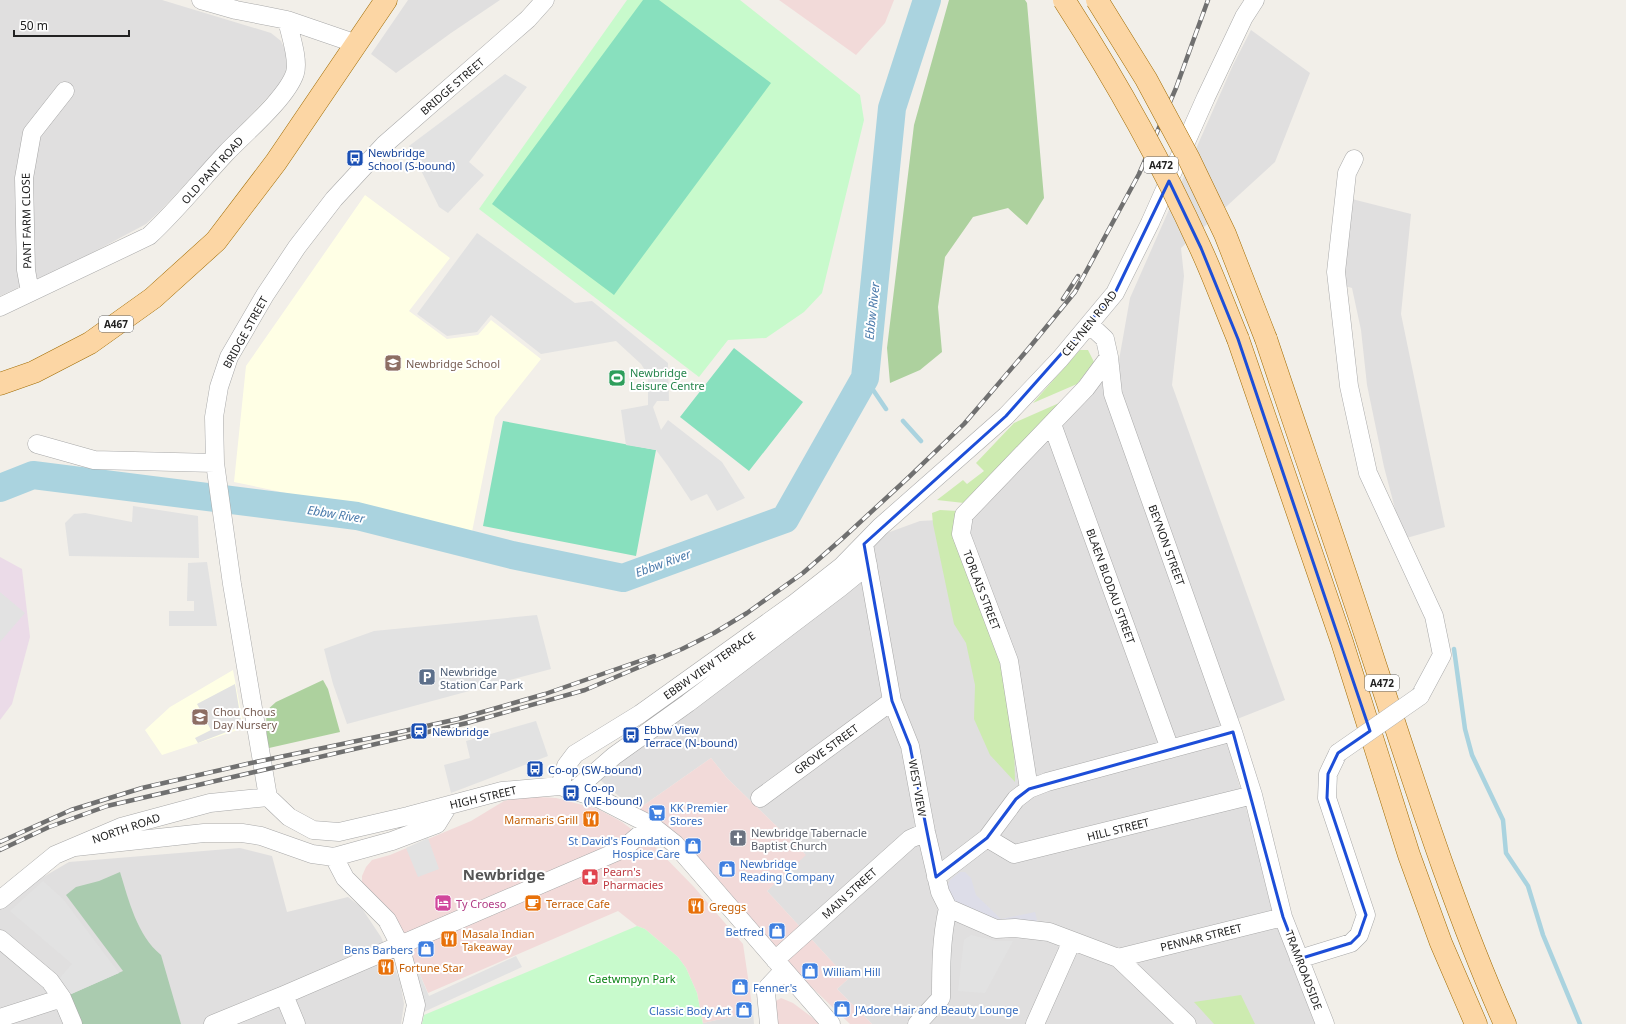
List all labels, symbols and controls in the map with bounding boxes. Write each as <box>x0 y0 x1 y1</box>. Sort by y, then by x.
scale bar <box>14 12 129 38</box>
text: 50 m <box>20 17 48 34</box>
street label: BRIDGE STREET <box>417 54 487 118</box>
street label: OLD PANT ROAD <box>178 133 246 207</box>
place label: Newbridge School (S-bound) <box>368 145 455 173</box>
bus stop icon: Newbridge School (S-bound) <box>345 148 365 168</box>
road number: A472 <box>1144 157 1178 173</box>
street label: PANT FARM CLOSE <box>18 173 34 269</box>
water label: Ebbw River <box>861 280 884 341</box>
street label: CELYNEN ROAD <box>1058 287 1120 359</box>
street label: BRIDGE STREET <box>219 293 271 371</box>
road number: A467 <box>99 316 133 332</box>
school or university icon: Newbridge School <box>383 353 403 373</box>
place label: Newbridge School <box>406 356 500 371</box>
place label: Newbridge Leisure Centre <box>630 365 705 393</box>
sports icon: Newbridge Leisure Centre <box>607 368 627 388</box>
water label: Ebbw River <box>306 501 367 527</box>
street label: BEYNON STREET <box>1145 502 1189 588</box>
street label: BLAEN BLODAU STREET <box>1083 526 1139 646</box>
water label: Ebbw River <box>633 545 694 581</box>
street label: TORLAIS STREET <box>960 548 1004 632</box>
street label: EBBW VIEW TERRACE <box>660 628 758 702</box>
place label: Newbridge Station Car Park <box>440 664 523 692</box>
parking icon: Newbridge Station Car Park <box>417 667 437 687</box>
road number: A472 <box>1365 675 1399 691</box>
place label: Chou Chous Day Nursery <box>213 704 277 732</box>
school or university icon: Chou Chous Day Nursery <box>190 707 210 727</box>
station icon: Newbridge <box>409 721 429 741</box>
street label: GROVE STREET <box>791 721 861 777</box>
place label: Ebbw View Terrace (N-bound) <box>644 722 737 750</box>
place label: Newbridge <box>432 724 489 739</box>
bus stop icon: Ebbw View Terrace (N-bound) <box>621 725 641 745</box>
street label: WEST VIEW <box>906 758 931 819</box>
bus stop icon: Co-op (SW-bound) <box>525 759 545 779</box>
place label: Co-op (SW-bound) <box>548 762 642 777</box>
place label: Co-op (NE-bound) <box>584 780 642 808</box>
street label: HIGH STREET <box>448 782 518 812</box>
bus stop icon: Co-op (NE-bound) <box>561 783 581 803</box>
place label: KK Premier Stores <box>670 800 728 828</box>
supermarket icon: KK Premier Stores <box>647 803 667 823</box>
street label: NORTH ROAD <box>90 809 162 847</box>
restaurant icon: Marmaris Grill <box>581 809 601 829</box>
place label: Marmaris Grill <box>504 812 578 827</box>
street label: HILL STREET <box>1085 814 1151 844</box>
place label: Newbridge Tabernacle Baptist Church <box>751 825 867 853</box>
church icon: Newbridge Tabernacle Baptist Church <box>728 828 748 848</box>
place label: St David's Foundation Hospice Care <box>568 833 680 861</box>
shop icon: St David's Foundation Hospice Care <box>683 836 703 856</box>
place label: Newbridge Reading Company <box>740 856 835 884</box>
shop icon: Newbridge Reading Company <box>717 859 737 879</box>
district label: Newbridge <box>463 864 545 884</box>
place label: Pearn's Pharmacies <box>603 864 663 892</box>
street label: MAIN STREET <box>818 864 880 922</box>
pharmacy icon: Pearn's Pharmacies <box>580 867 600 887</box>
hotel icon: Ty Croeso <box>433 893 453 913</box>
cafe icon: Terrace Cafe <box>523 893 543 913</box>
place label: Ty Croeso <box>456 896 507 911</box>
place label: Terrace Cafe <box>546 896 610 911</box>
restaurant icon: Greggs <box>686 896 706 916</box>
place label: Greggs <box>709 899 746 914</box>
street label: PENNAR STREET <box>1159 920 1243 954</box>
shop icon: Betfred <box>767 921 787 941</box>
place label: Betfred <box>726 924 764 939</box>
place label: Masala Indian Takeaway <box>462 926 535 954</box>
street label: TRAMROADSIDE <box>1282 928 1326 1012</box>
restaurant icon: Masala Indian Takeaway <box>439 929 459 949</box>
shop icon: Bens Barbers <box>416 939 436 959</box>
place label: Bens Barbers <box>344 942 413 957</box>
restaurant icon: Fortune Star <box>376 957 396 977</box>
place label: Fortune Star <box>399 960 464 975</box>
shop icon: William Hill <box>800 961 820 981</box>
place label: William Hill <box>823 964 881 979</box>
park label: Caetwmpyn Park <box>588 971 676 986</box>
shop icon: Fenner's <box>730 977 750 997</box>
place label: Fenner's <box>753 980 797 995</box>
shop icon: J'Adore Hair and Beauty Lounge <box>832 999 852 1019</box>
shop icon: Classic Body Art <box>734 1000 754 1020</box>
place label: J'Adore Hair and Beauty Lounge <box>854 1002 1018 1017</box>
place label: Classic Body Art <box>649 1003 731 1018</box>

